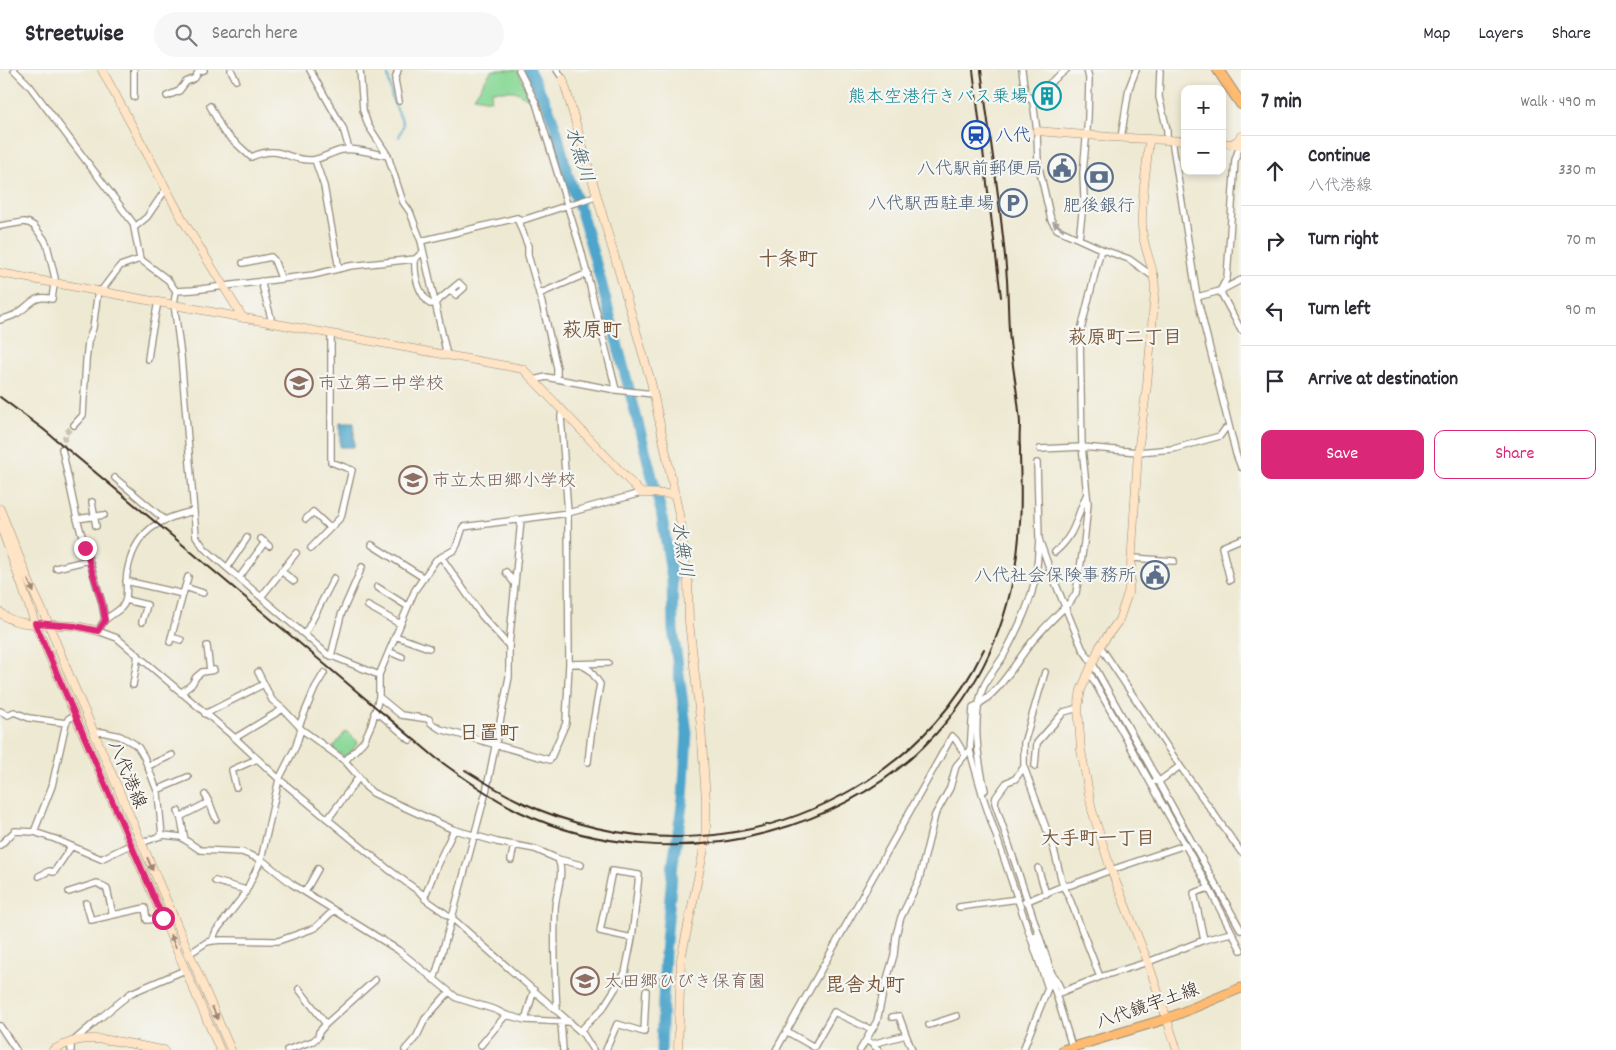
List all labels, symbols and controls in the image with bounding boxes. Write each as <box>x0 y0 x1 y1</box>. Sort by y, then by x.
search box <box>154 12 504 57</box>
text: Streetwise <box>25 18 124 52</box>
icon: search <box>172 21 200 49</box>
text: Search here <box>212 21 298 48</box>
text: Map <box>1423 22 1450 47</box>
text: Layers <box>1478 22 1524 47</box>
text: Share <box>1552 22 1591 47</box>
building icon: 熊本空港行きバス乗場 <box>1032 81 1062 111</box>
map controls <box>1181 85 1226 175</box>
button: + <box>1181 85 1226 130</box>
place label: 熊本空港行きバス乗場 <box>848 86 1028 111</box>
text: 7 min <box>1261 88 1302 118</box>
text: Walk · 490 m <box>1521 91 1596 114</box>
station icon: 八代 <box>961 120 991 150</box>
water label: 水無川 <box>556 124 599 186</box>
place label: 八代 <box>995 125 1031 150</box>
button: − <box>1181 130 1226 175</box>
text: Continue <box>1308 144 1370 171</box>
public building icon: 八代駅前郵便局 <box>1047 153 1077 183</box>
icon: ahead <box>1261 157 1289 185</box>
place label: 八代駅前郵便局 <box>917 158 1043 183</box>
text: 330 m <box>1558 159 1596 182</box>
bank icon: 肥後銀行 <box>1084 162 1114 192</box>
text: 八代港線 <box>1308 175 1372 198</box>
parking icon: 八代駅西駐車場 <box>998 188 1028 218</box>
place label: 八代駅西駐車場 <box>868 193 994 218</box>
place label: 肥後銀行 <box>1063 195 1135 220</box>
one-way arrow <box>1052 221 1065 232</box>
icon: right <box>1261 227 1289 255</box>
text: Turn right <box>1308 227 1379 254</box>
text: 70 m <box>1566 229 1596 252</box>
district label: 十条町 <box>758 247 818 275</box>
icon: left <box>1261 297 1289 325</box>
text: Turn left <box>1308 297 1371 324</box>
text: 90 m <box>1565 299 1596 322</box>
district label: 萩原町 <box>562 318 622 346</box>
district label: 萩原町二丁目 <box>1068 326 1182 353</box>
icon: arrive <box>1261 367 1289 395</box>
text: Arrive at destination <box>1308 367 1458 394</box>
school or university icon: 市立第二中学校 <box>284 368 314 398</box>
place label: 市立第二中学校 <box>318 373 444 398</box>
button: Save <box>1261 430 1424 479</box>
button: Share <box>1434 430 1596 479</box>
school or university icon: 市立太田郷小学校 <box>398 465 428 495</box>
place label: 市立太田郷小学校 <box>432 470 576 495</box>
water label: 水無川 <box>663 519 698 580</box>
route end <box>74 537 97 560</box>
public building icon: 八代社会保険事務所 <box>1140 560 1170 590</box>
place label: 八代社会保険事務所 <box>974 565 1136 590</box>
one-way arrow <box>27 579 35 593</box>
district label: 日置町 <box>459 721 519 749</box>
street label: 八代港線 <box>100 737 151 813</box>
district label: 大手町一丁目 <box>1041 827 1155 854</box>
one-way arrow <box>147 857 155 871</box>
route start <box>152 907 175 930</box>
one-way arrow <box>168 934 176 948</box>
school or university icon: 太田郷ひびき保育園 <box>570 966 600 996</box>
place label: 太田郷ひびき保育園 <box>604 971 766 996</box>
district label: 毘舎丸町 <box>825 973 905 1001</box>
street label: 八代鏡宇土線 <box>1093 978 1203 1037</box>
one-way arrow <box>211 1006 219 1020</box>

